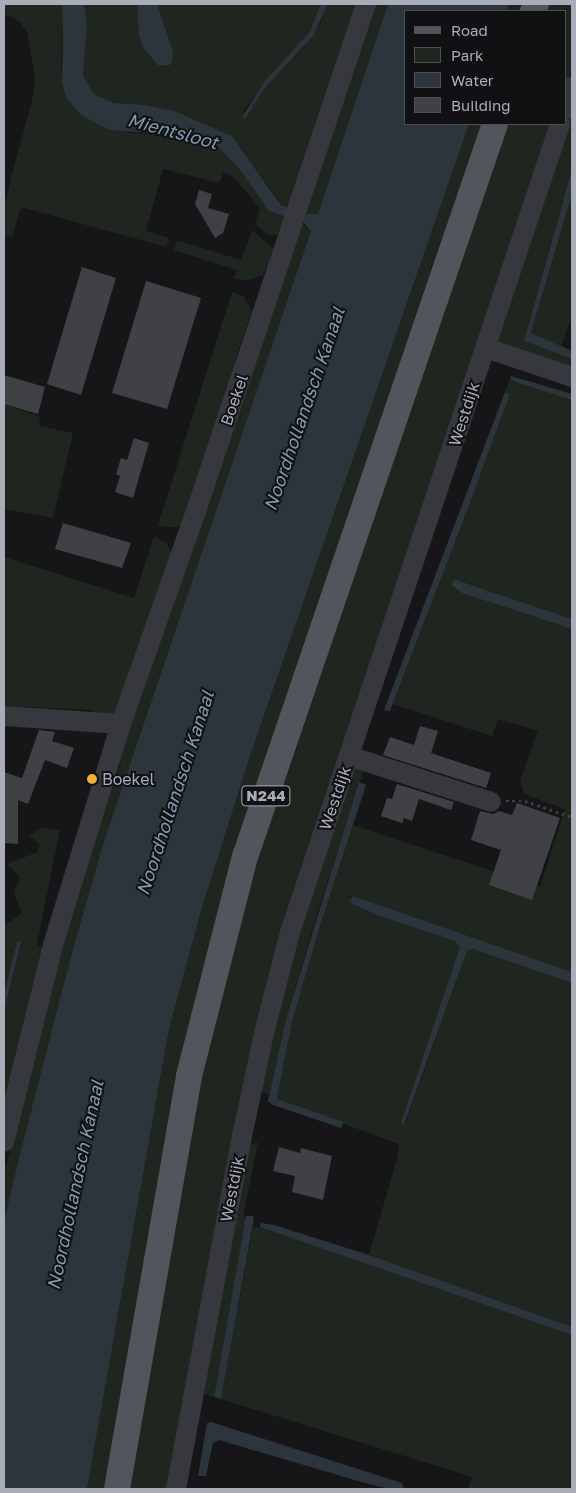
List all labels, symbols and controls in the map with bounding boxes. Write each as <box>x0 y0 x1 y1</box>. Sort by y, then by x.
legend <box>404 10 566 125</box>
text: Road <box>451 21 488 39</box>
text: Park <box>451 46 483 64</box>
text: Water <box>451 71 494 89</box>
text: Building <box>451 96 511 114</box>
water label: Mientsloot <box>125 109 221 153</box>
water label: Noordhollandsch Kanaal <box>259 305 349 513</box>
street label: Boekel <box>216 372 252 428</box>
street label: Westdijk <box>445 379 483 449</box>
water label: Noordhollandsch Kanaal <box>132 688 218 898</box>
street label: Westdijk <box>315 764 355 832</box>
place label: Boekel <box>102 769 155 789</box>
marker: Boekel <box>86 773 98 785</box>
road number: N244 <box>241 784 291 808</box>
water label: Noordhollandsch Kanaal <box>42 1078 108 1292</box>
street label: Westdijk <box>216 1155 248 1223</box>

